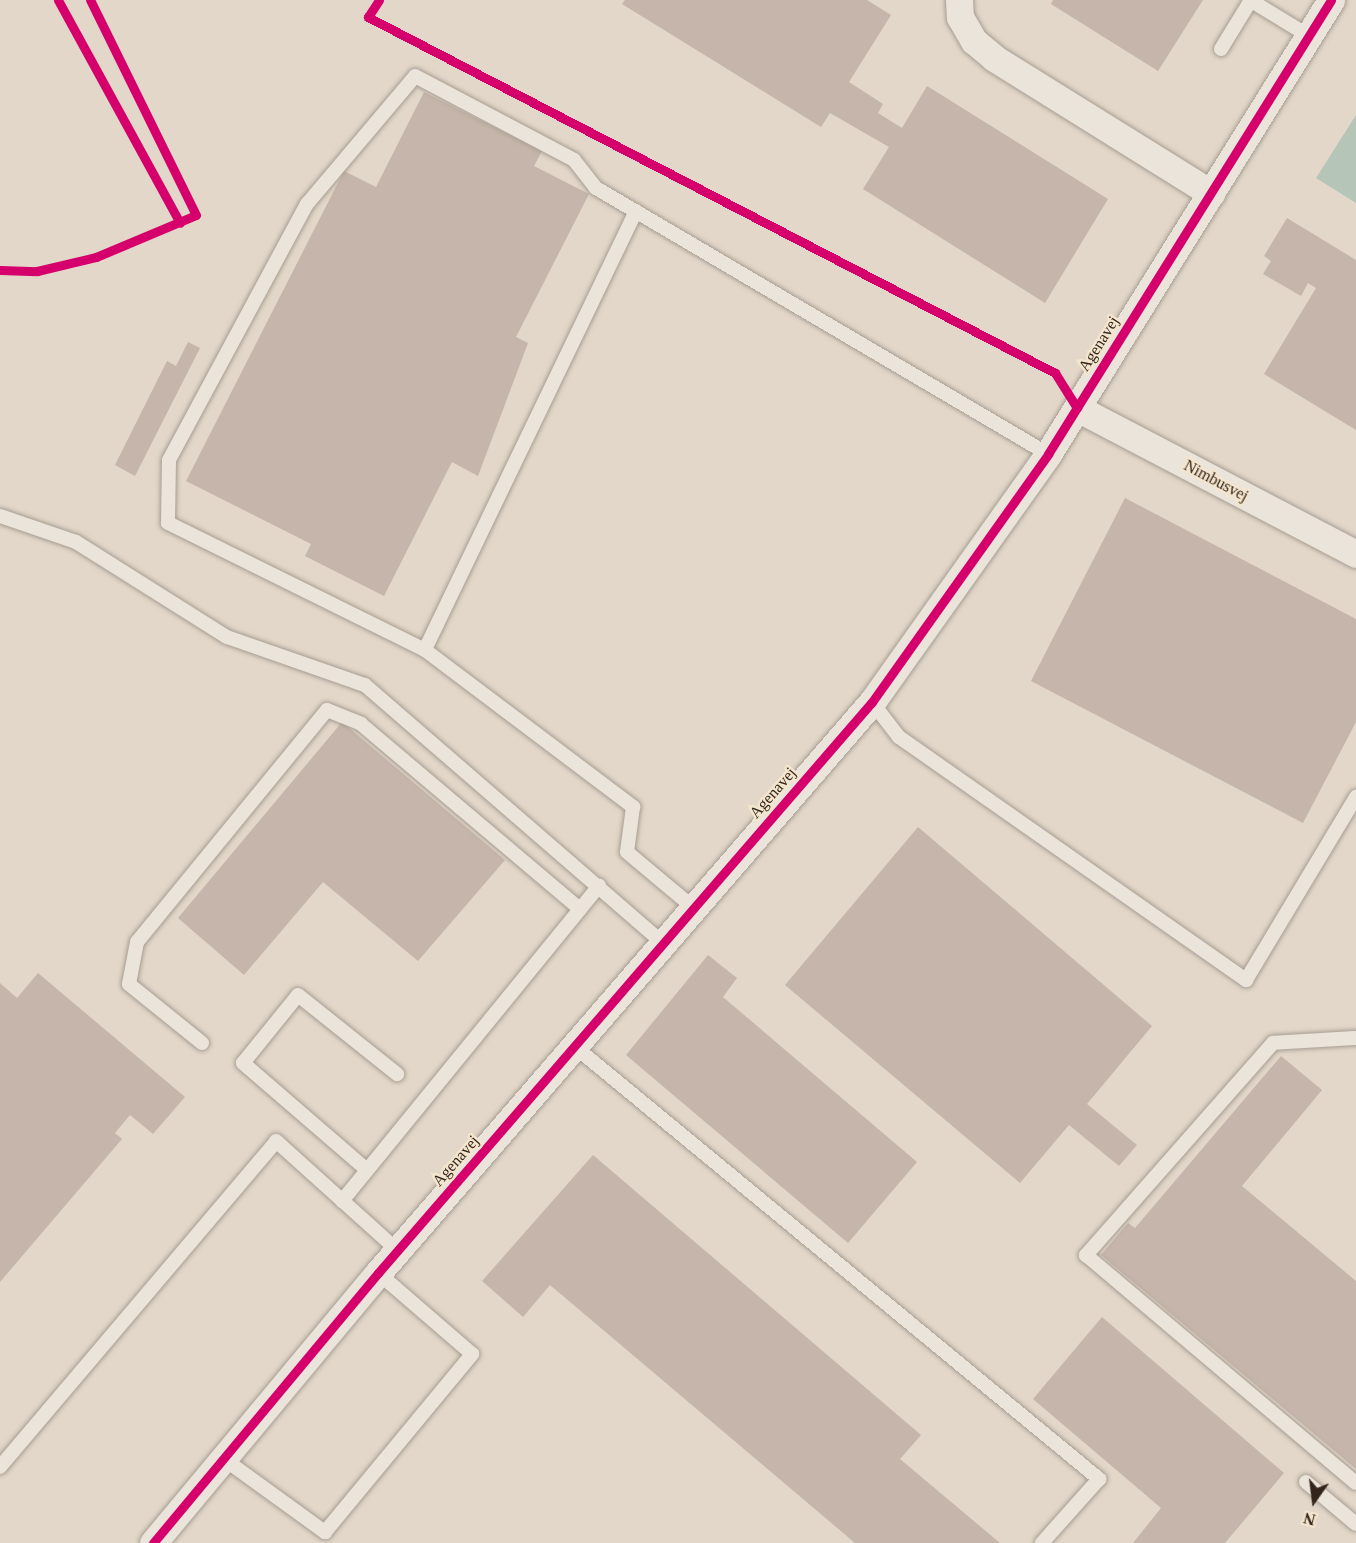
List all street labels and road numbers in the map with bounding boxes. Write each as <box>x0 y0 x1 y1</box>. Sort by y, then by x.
street label: Agenavej <box>1075 313 1123 375</box>
street label: Nimbusvej <box>1180 456 1252 506</box>
street label: Agenavej <box>746 764 800 822</box>
street label: Agenavej <box>429 1132 483 1190</box>

